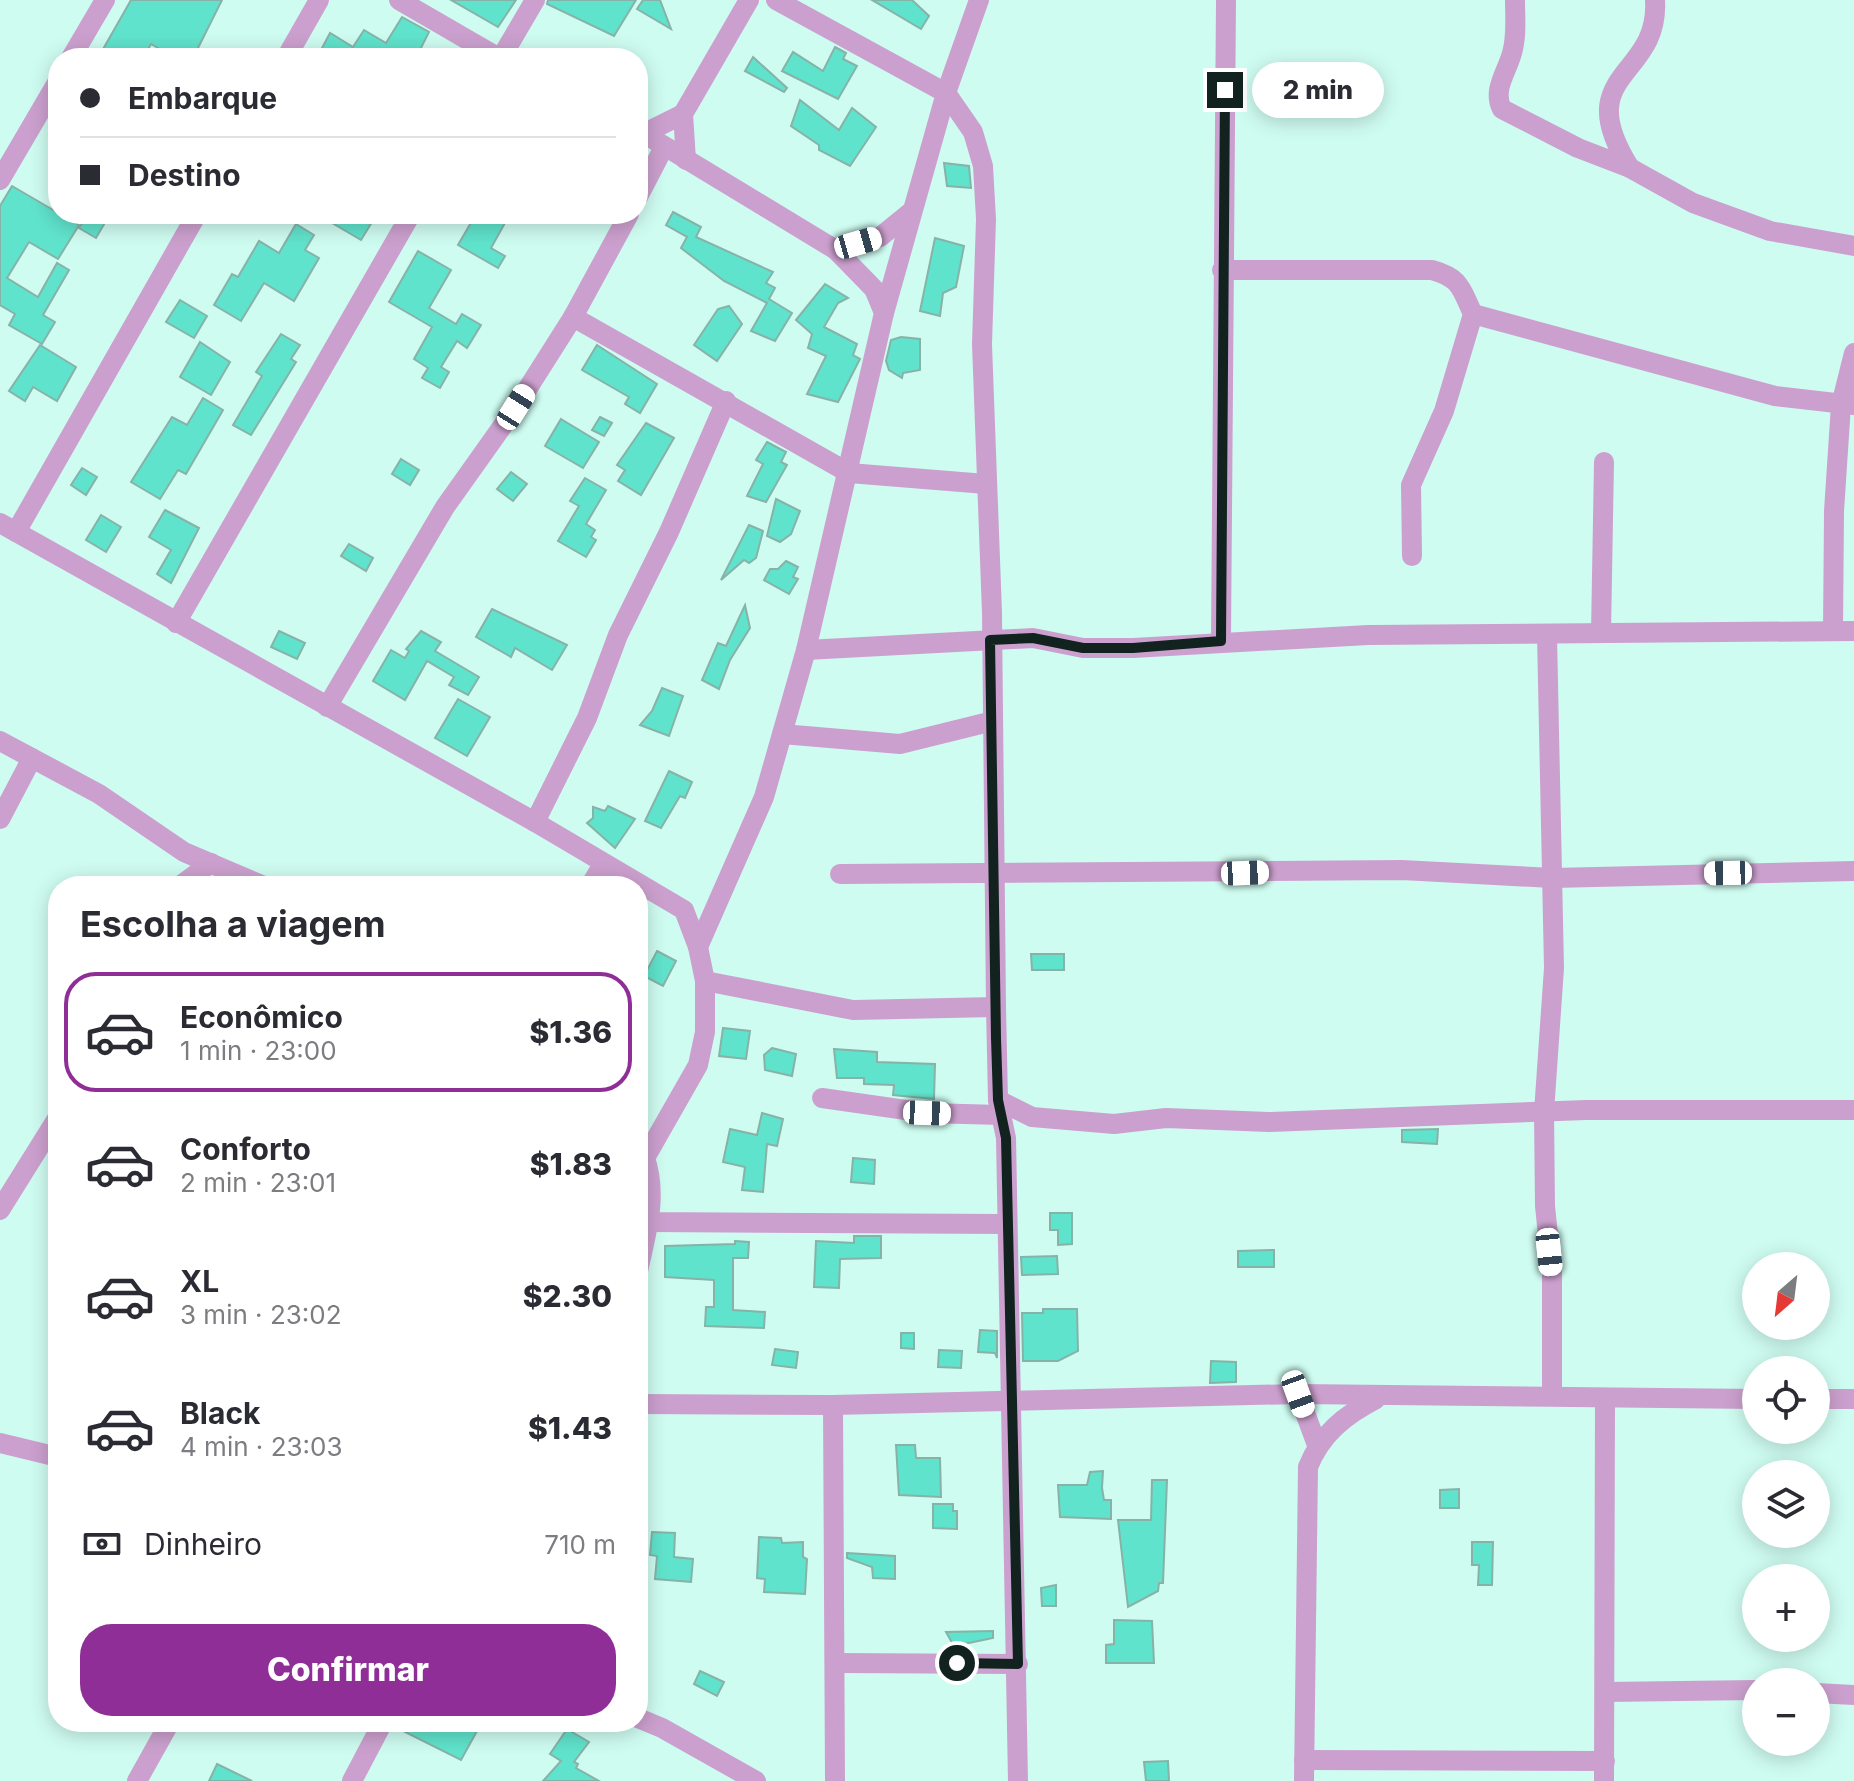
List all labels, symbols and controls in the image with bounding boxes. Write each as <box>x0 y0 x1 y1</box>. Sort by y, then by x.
callout: 2 min <box>1253 62 1385 118</box>
route end <box>1207 72 1243 108</box>
text: 2 min <box>1283 74 1353 105</box>
text: Embarque <box>128 80 277 116</box>
text: Destino <box>128 157 241 193</box>
car <box>832 225 884 261</box>
car <box>493 380 539 434</box>
car <box>1221 860 1269 886</box>
car <box>1704 861 1752 885</box>
text: Escolha a viagem <box>80 902 386 946</box>
icon: car <box>84 996 156 1068</box>
text: Econômico <box>180 999 343 1035</box>
text: $1.36 <box>529 1014 612 1050</box>
text: 1 min · 23:00 <box>180 1035 337 1066</box>
car <box>903 1100 951 1126</box>
icon: car <box>84 1128 156 1200</box>
text: Conforto <box>180 1131 311 1167</box>
text: $1.83 <box>530 1146 612 1182</box>
text: 2 min · 23:01 <box>180 1167 336 1198</box>
car <box>1535 1227 1563 1277</box>
north arrow <box>1742 1252 1830 1340</box>
map controls <box>1742 1252 1830 1756</box>
icon: car <box>84 1260 156 1332</box>
text: XL <box>180 1263 219 1299</box>
text: $2.30 <box>523 1278 612 1314</box>
text: 3 min · 23:02 <box>180 1299 342 1330</box>
button: locate <box>1742 1356 1830 1444</box>
car <box>1279 1367 1317 1421</box>
icon: car <box>84 1392 156 1464</box>
text: Black <box>180 1395 260 1431</box>
text: $1.43 <box>528 1410 612 1446</box>
text: 4 min · 23:03 <box>180 1431 343 1462</box>
button: layers <box>1742 1460 1830 1548</box>
icon: cash <box>80 1522 124 1566</box>
text: Dinheiro <box>144 1526 262 1562</box>
text: 710 m <box>544 1529 616 1560</box>
button: + <box>1742 1564 1830 1652</box>
button: Confirmar <box>80 1624 616 1716</box>
route start <box>939 1645 975 1681</box>
button: − <box>1742 1668 1830 1756</box>

